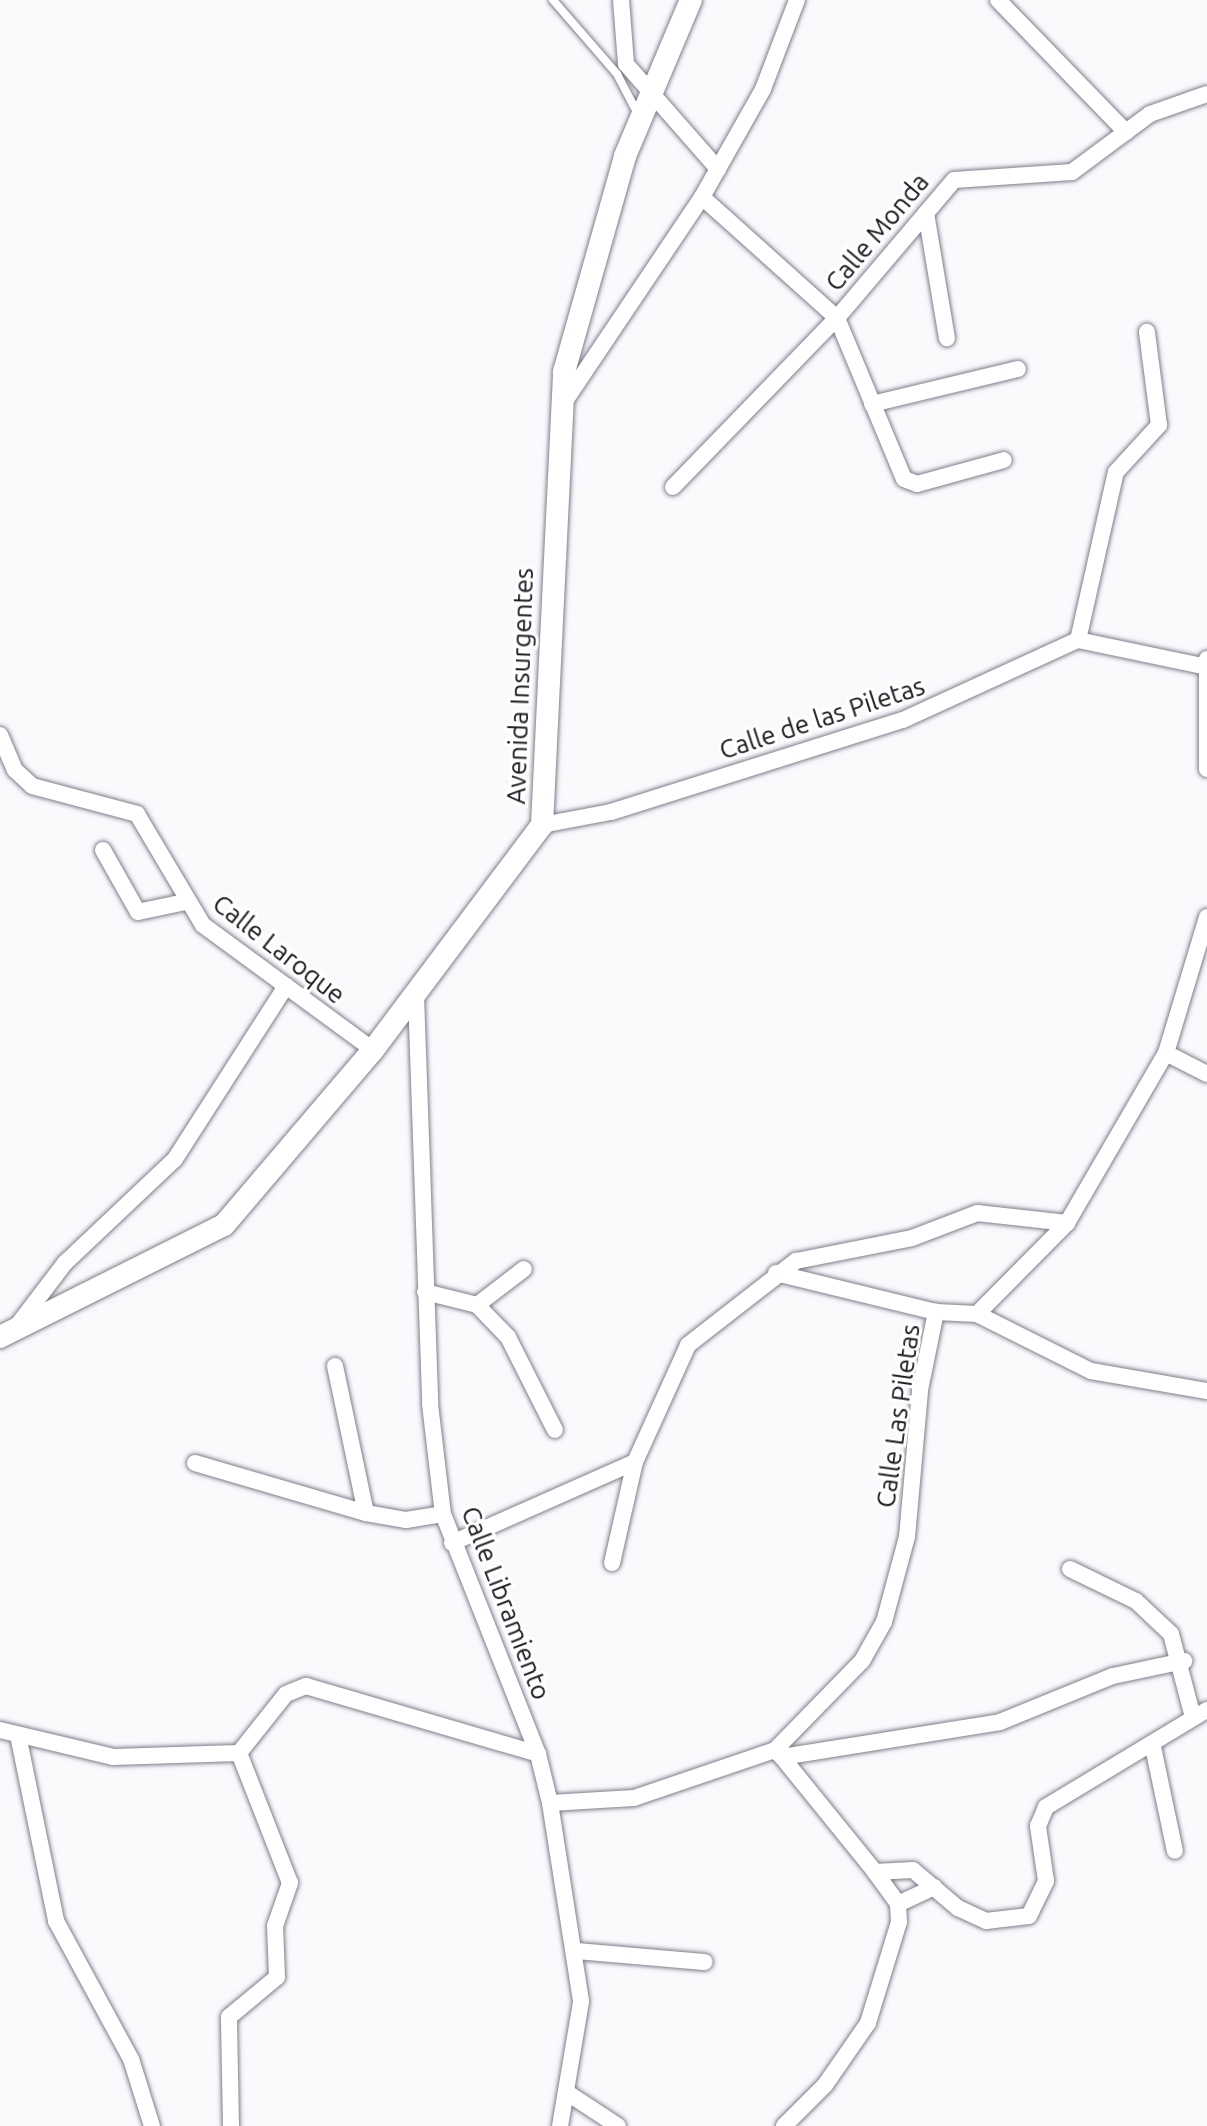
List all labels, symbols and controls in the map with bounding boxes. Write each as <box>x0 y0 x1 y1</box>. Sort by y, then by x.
street label: Calle Monda <box>819 167 935 297</box>
street label: Avenida Insurgentes <box>500 567 540 805</box>
street label: Calle de las Piletas <box>715 670 929 766</box>
street label: Calle Laroque <box>207 888 351 1010</box>
street label: Calle Las Piletas <box>870 1322 926 1510</box>
street label: Calle Libramiento <box>455 1502 557 1704</box>

